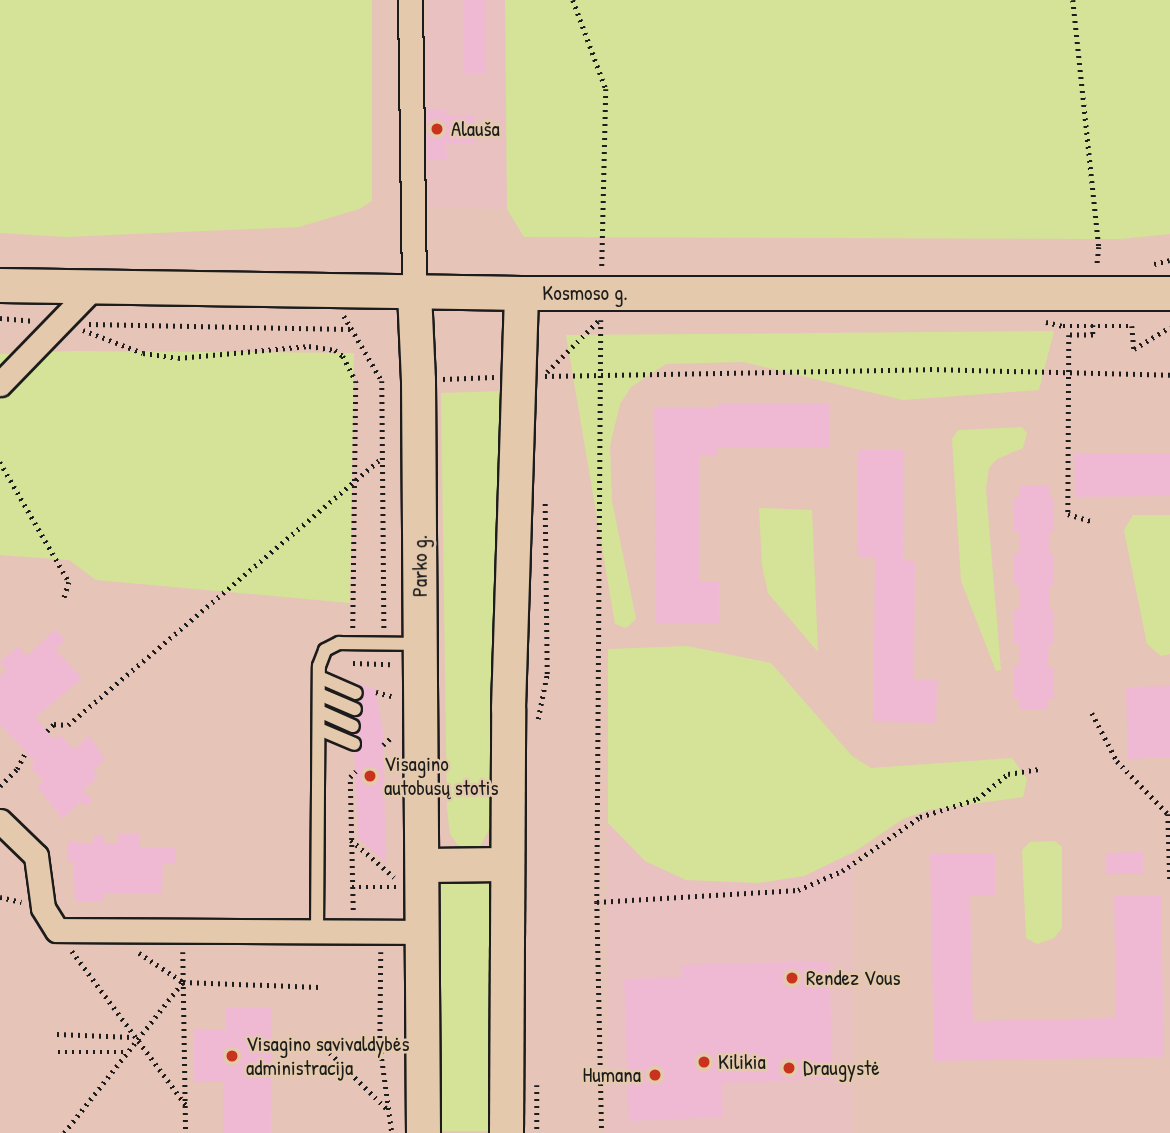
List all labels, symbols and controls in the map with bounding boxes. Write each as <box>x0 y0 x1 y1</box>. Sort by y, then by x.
place label: Alauša <box>451 116 500 142</box>
marker: Alauša <box>429 121 445 137</box>
street label: Kosmoso g. <box>542 280 628 306</box>
street label: Parko g. <box>407 535 433 597</box>
place label: Visagino autobusų stotis <box>384 751 498 801</box>
marker: Visagino autobusų stotis <box>362 768 378 784</box>
place label: Rendez Vous <box>806 965 900 991</box>
marker: Rendez Vous <box>784 970 800 986</box>
place label: Visagino savivaldybės administracija <box>246 1031 409 1081</box>
marker: Visagino savivaldybės administracija <box>224 1048 240 1064</box>
place label: Kilikia <box>718 1049 766 1075</box>
marker: Kilikia <box>696 1054 712 1070</box>
place label: Draugystė <box>803 1055 880 1081</box>
marker: Draugystė <box>781 1060 797 1076</box>
place label: Humana <box>583 1062 641 1088</box>
marker: Humana <box>647 1067 663 1083</box>

